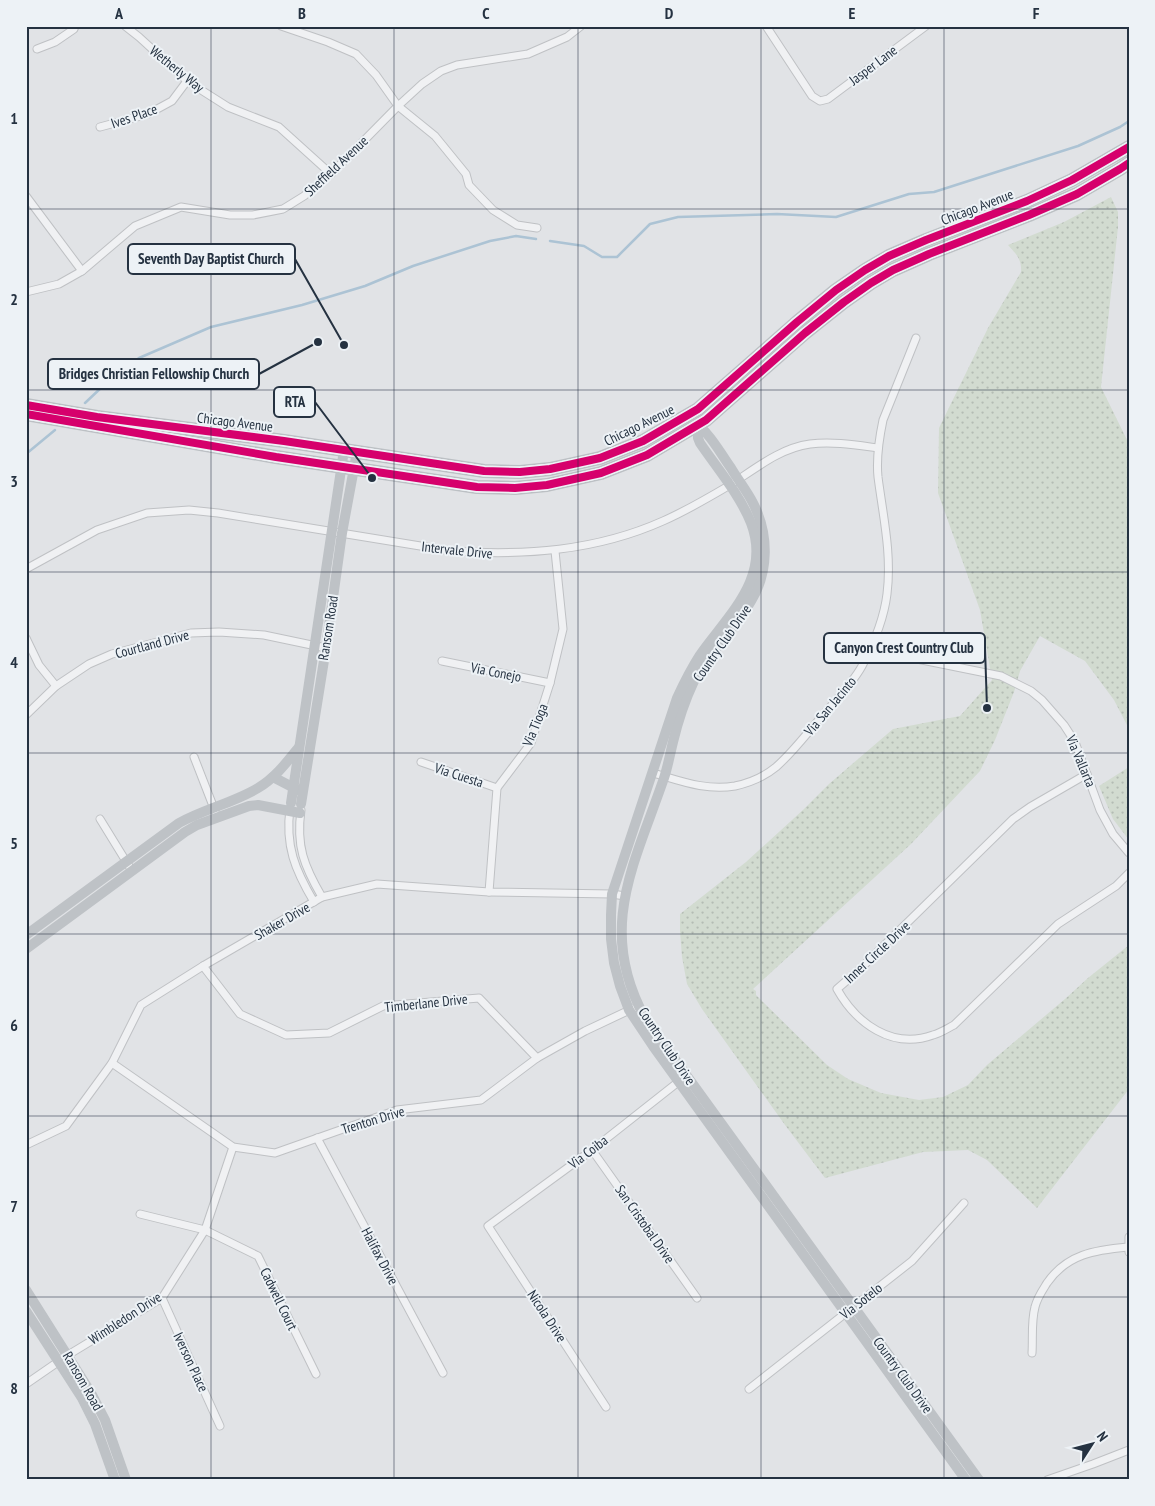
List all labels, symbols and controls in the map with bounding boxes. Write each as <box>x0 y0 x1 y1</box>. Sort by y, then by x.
text: A <box>114 3 124 23</box>
text: B <box>298 3 306 23</box>
text: C <box>482 3 490 23</box>
text: D <box>665 3 674 23</box>
text: E <box>849 3 856 23</box>
text: F <box>1033 3 1040 23</box>
street label: Jasper Lane <box>845 41 901 89</box>
street label: Wetherly Way <box>146 42 208 97</box>
street label: Ives Place <box>108 100 160 132</box>
text: 1 <box>10 108 18 128</box>
street label: Sheffield Avenue <box>300 132 372 200</box>
street label: Chicago Avenue <box>938 185 1016 229</box>
callout: Seventh Day Baptist Church <box>128 244 295 274</box>
text: Seventh Day Baptist Church <box>138 249 284 268</box>
text: 2 <box>10 289 18 309</box>
callout: Bridges Christian Fellowship Church <box>48 359 259 389</box>
text: Bridges Christian Fellowship Church <box>59 364 250 383</box>
callout: RTA <box>274 387 315 417</box>
text: RTA <box>285 392 306 411</box>
street label: Chicago Avenue <box>601 400 677 450</box>
street label: Chicago Avenue <box>196 408 274 436</box>
text: 3 <box>10 471 18 491</box>
street label: Intervale Drive <box>421 537 494 563</box>
street label: Ransom Road <box>314 594 342 662</box>
street label: Country Club Drive <box>689 601 755 685</box>
street label: Courtland Drive <box>113 625 191 662</box>
callout: Canyon Crest Country Club <box>824 633 985 663</box>
text: Canyon Crest Country Club <box>834 638 974 657</box>
text: 4 <box>10 652 18 672</box>
street label: Via Conejo <box>468 658 523 686</box>
street label: Via San Jacinto <box>799 673 860 740</box>
street label: Via Tioga <box>518 701 552 750</box>
street label: Via Vallarta <box>1062 731 1100 790</box>
street label: Via Cuesta <box>431 758 486 791</box>
text: 5 <box>10 833 18 853</box>
street label: Shaker Drive <box>251 898 313 944</box>
street label: Inner Circle Drive <box>840 917 914 987</box>
street label: Timberlane Drive <box>384 990 469 1016</box>
street label: Country Club Drive <box>634 1004 700 1089</box>
text: 6 <box>10 1015 18 1035</box>
street label: Trenton Drive <box>339 1102 407 1138</box>
street label: Via Coiba <box>564 1131 611 1173</box>
street label: San Cristobal Drive <box>611 1181 679 1267</box>
text: 7 <box>10 1196 18 1216</box>
street label: Halifax Drive <box>357 1224 403 1288</box>
street label: Cadwell Court <box>256 1265 302 1333</box>
street label: Via Sotelo <box>835 1279 886 1324</box>
street label: Nicola Drive <box>523 1287 571 1346</box>
street label: Wimbledon Drive <box>85 1288 165 1348</box>
street label: Iverson Place <box>169 1329 213 1395</box>
street label: Country Club Drive <box>869 1333 937 1417</box>
street label: Ransom Road <box>59 1348 107 1414</box>
text: 8 <box>10 1378 18 1398</box>
north arrow <box>1068 1418 1118 1468</box>
text: N <box>1093 1428 1112 1445</box>

